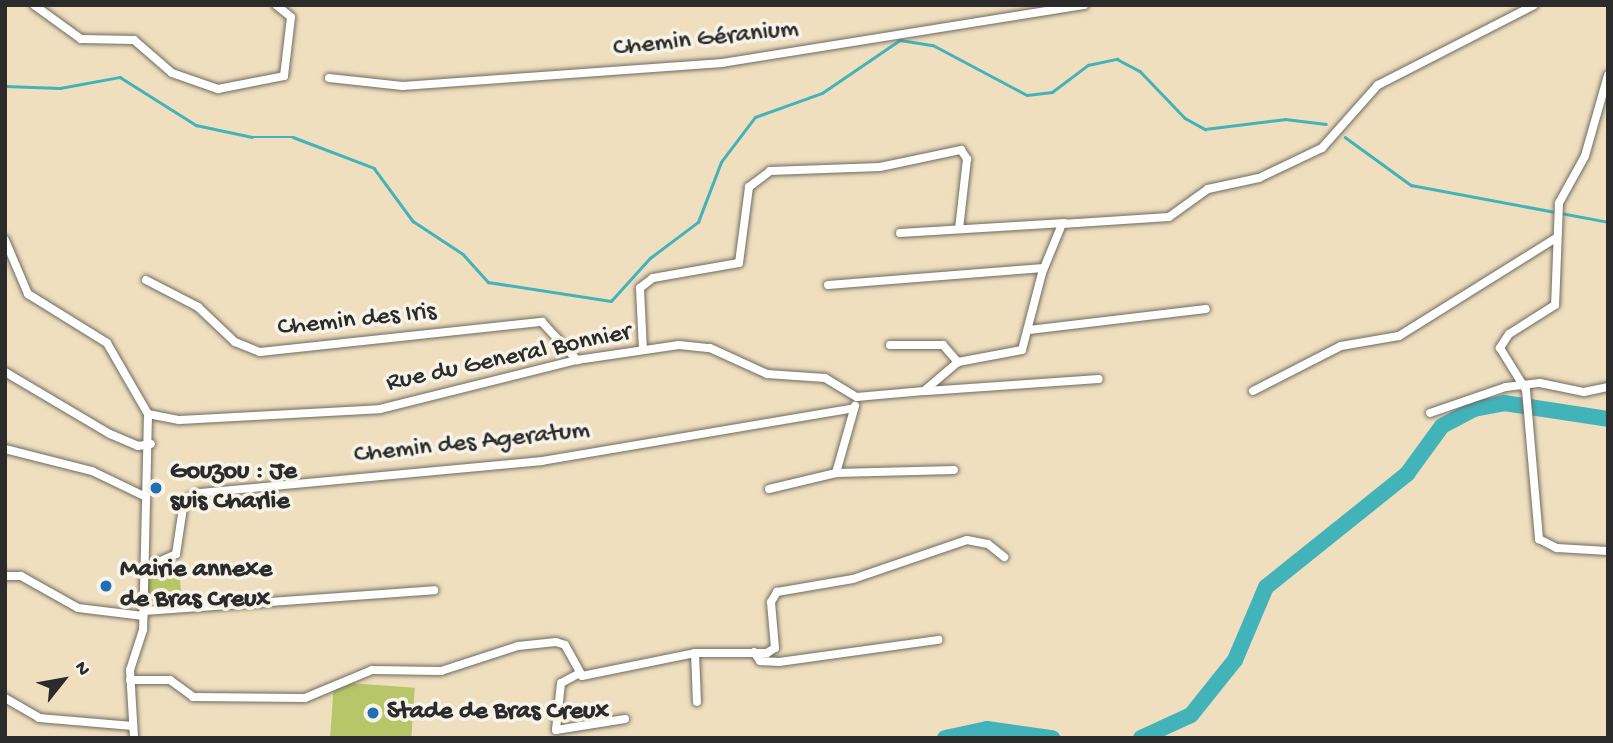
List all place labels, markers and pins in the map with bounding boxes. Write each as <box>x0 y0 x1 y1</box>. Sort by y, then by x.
place label: Gouzou : Je suis Charlie <box>170 457 297 518</box>
marker: Gouzou : Je suis Charlie <box>148 480 164 496</box>
place label: Mairie annexe de Bras Creux <box>120 555 272 616</box>
marker: Mairie annexe de Bras Creux <box>98 578 114 594</box>
place label: Stade de Bras Creux <box>387 697 609 729</box>
marker: Stade de Bras Creux <box>365 705 381 721</box>

